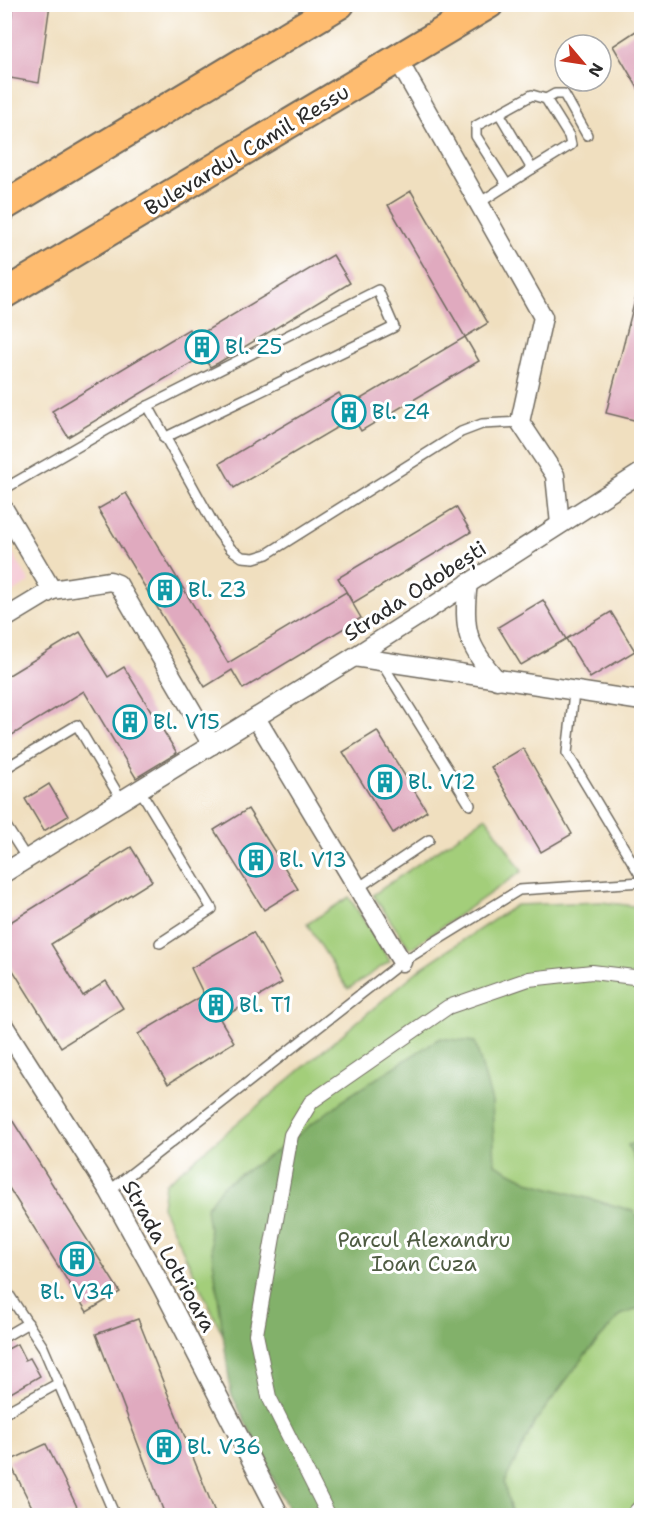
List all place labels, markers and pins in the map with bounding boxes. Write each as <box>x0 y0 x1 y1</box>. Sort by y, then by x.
building icon: Bl. Z5 <box>184 329 220 365</box>
place label: Bl. Z5 <box>225 333 282 361</box>
building icon: Bl. Z4 <box>331 394 367 430</box>
place label: Bl. Z4 <box>372 398 430 426</box>
building icon: Bl. Z3 <box>147 572 183 608</box>
place label: Bl. Z3 <box>188 576 247 604</box>
building icon: Bl. V15 <box>112 704 148 740</box>
place label: Bl. V15 <box>153 708 220 736</box>
building icon: Bl. V12 <box>367 764 403 800</box>
place label: Bl. V12 <box>408 768 476 796</box>
building icon: Bl. V13 <box>238 842 274 878</box>
place label: Bl. V13 <box>279 846 347 874</box>
building icon: Bl. T1 <box>198 987 234 1023</box>
place label: Bl. T1 <box>239 991 291 1019</box>
building icon: Bl. V34 <box>59 1241 95 1277</box>
place label: Bl. V34 <box>40 1278 114 1306</box>
building icon: Bl. V36 <box>146 1429 182 1465</box>
place label: Bl. V36 <box>187 1433 261 1461</box>

